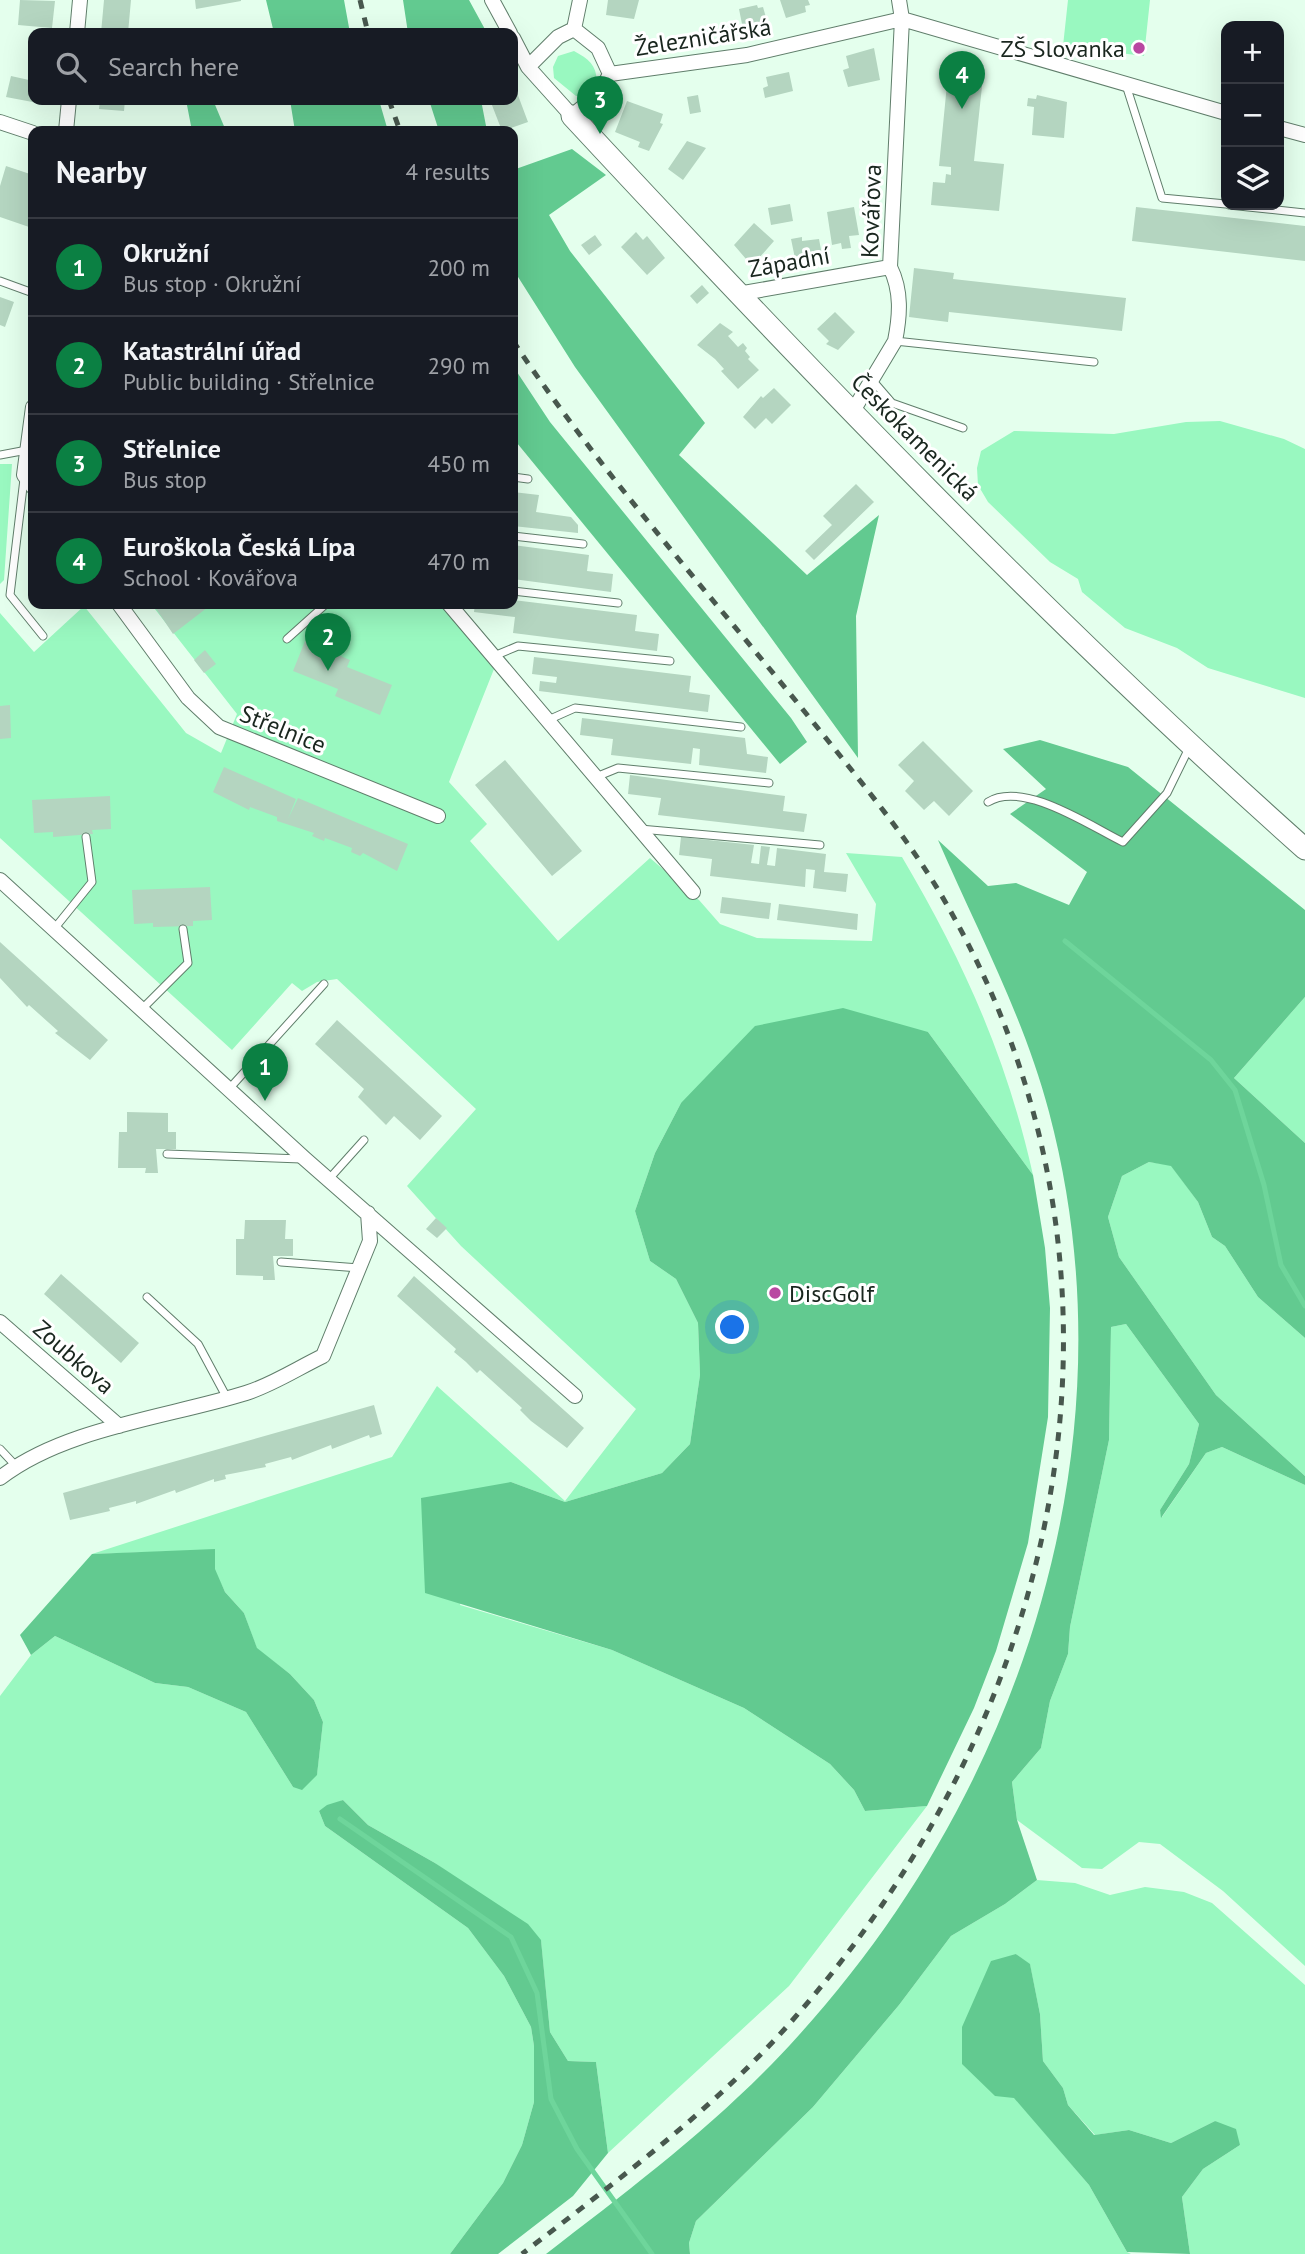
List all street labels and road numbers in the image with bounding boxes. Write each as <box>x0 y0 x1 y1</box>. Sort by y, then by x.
street label: Železničářská <box>633 11 773 63</box>
street label: Kovářova <box>854 164 888 258</box>
street label: Západní <box>746 240 832 284</box>
street label: Českokamenická <box>845 367 985 507</box>
street label: Střelnice <box>235 698 331 760</box>
street label: Zoubkova <box>27 1313 121 1401</box>

